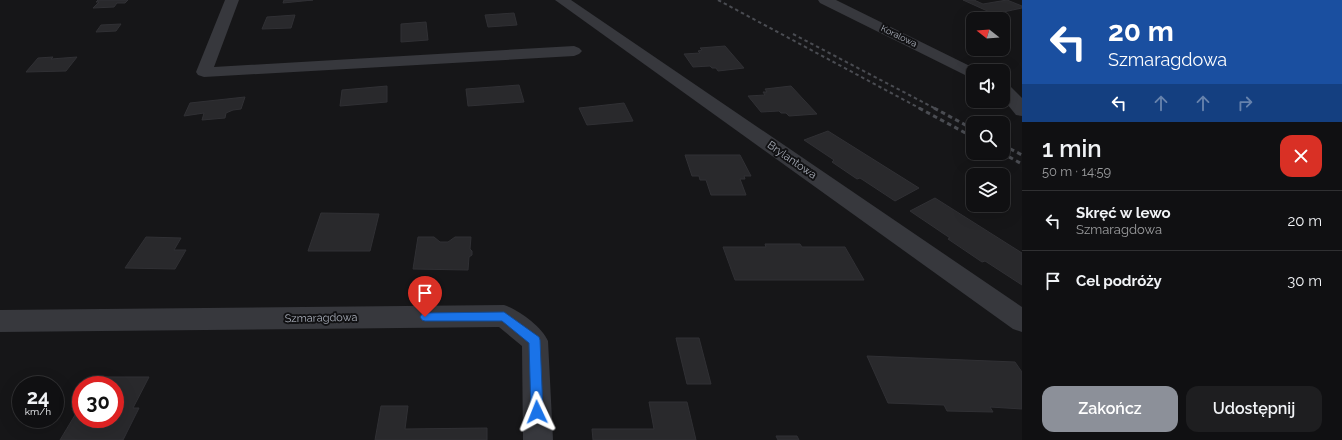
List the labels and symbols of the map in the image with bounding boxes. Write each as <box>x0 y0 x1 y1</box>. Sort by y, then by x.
north arrow <box>966 12 1010 56</box>
street label: Koralowa <box>879 23 919 49</box>
street label: Brylantowa <box>765 138 819 182</box>
pin <box>408 276 442 317</box>
street label: Szmaragdowa <box>284 311 358 325</box>
speed limit sign: 30 <box>72 376 124 428</box>
position arrow <box>516 391 558 433</box>

